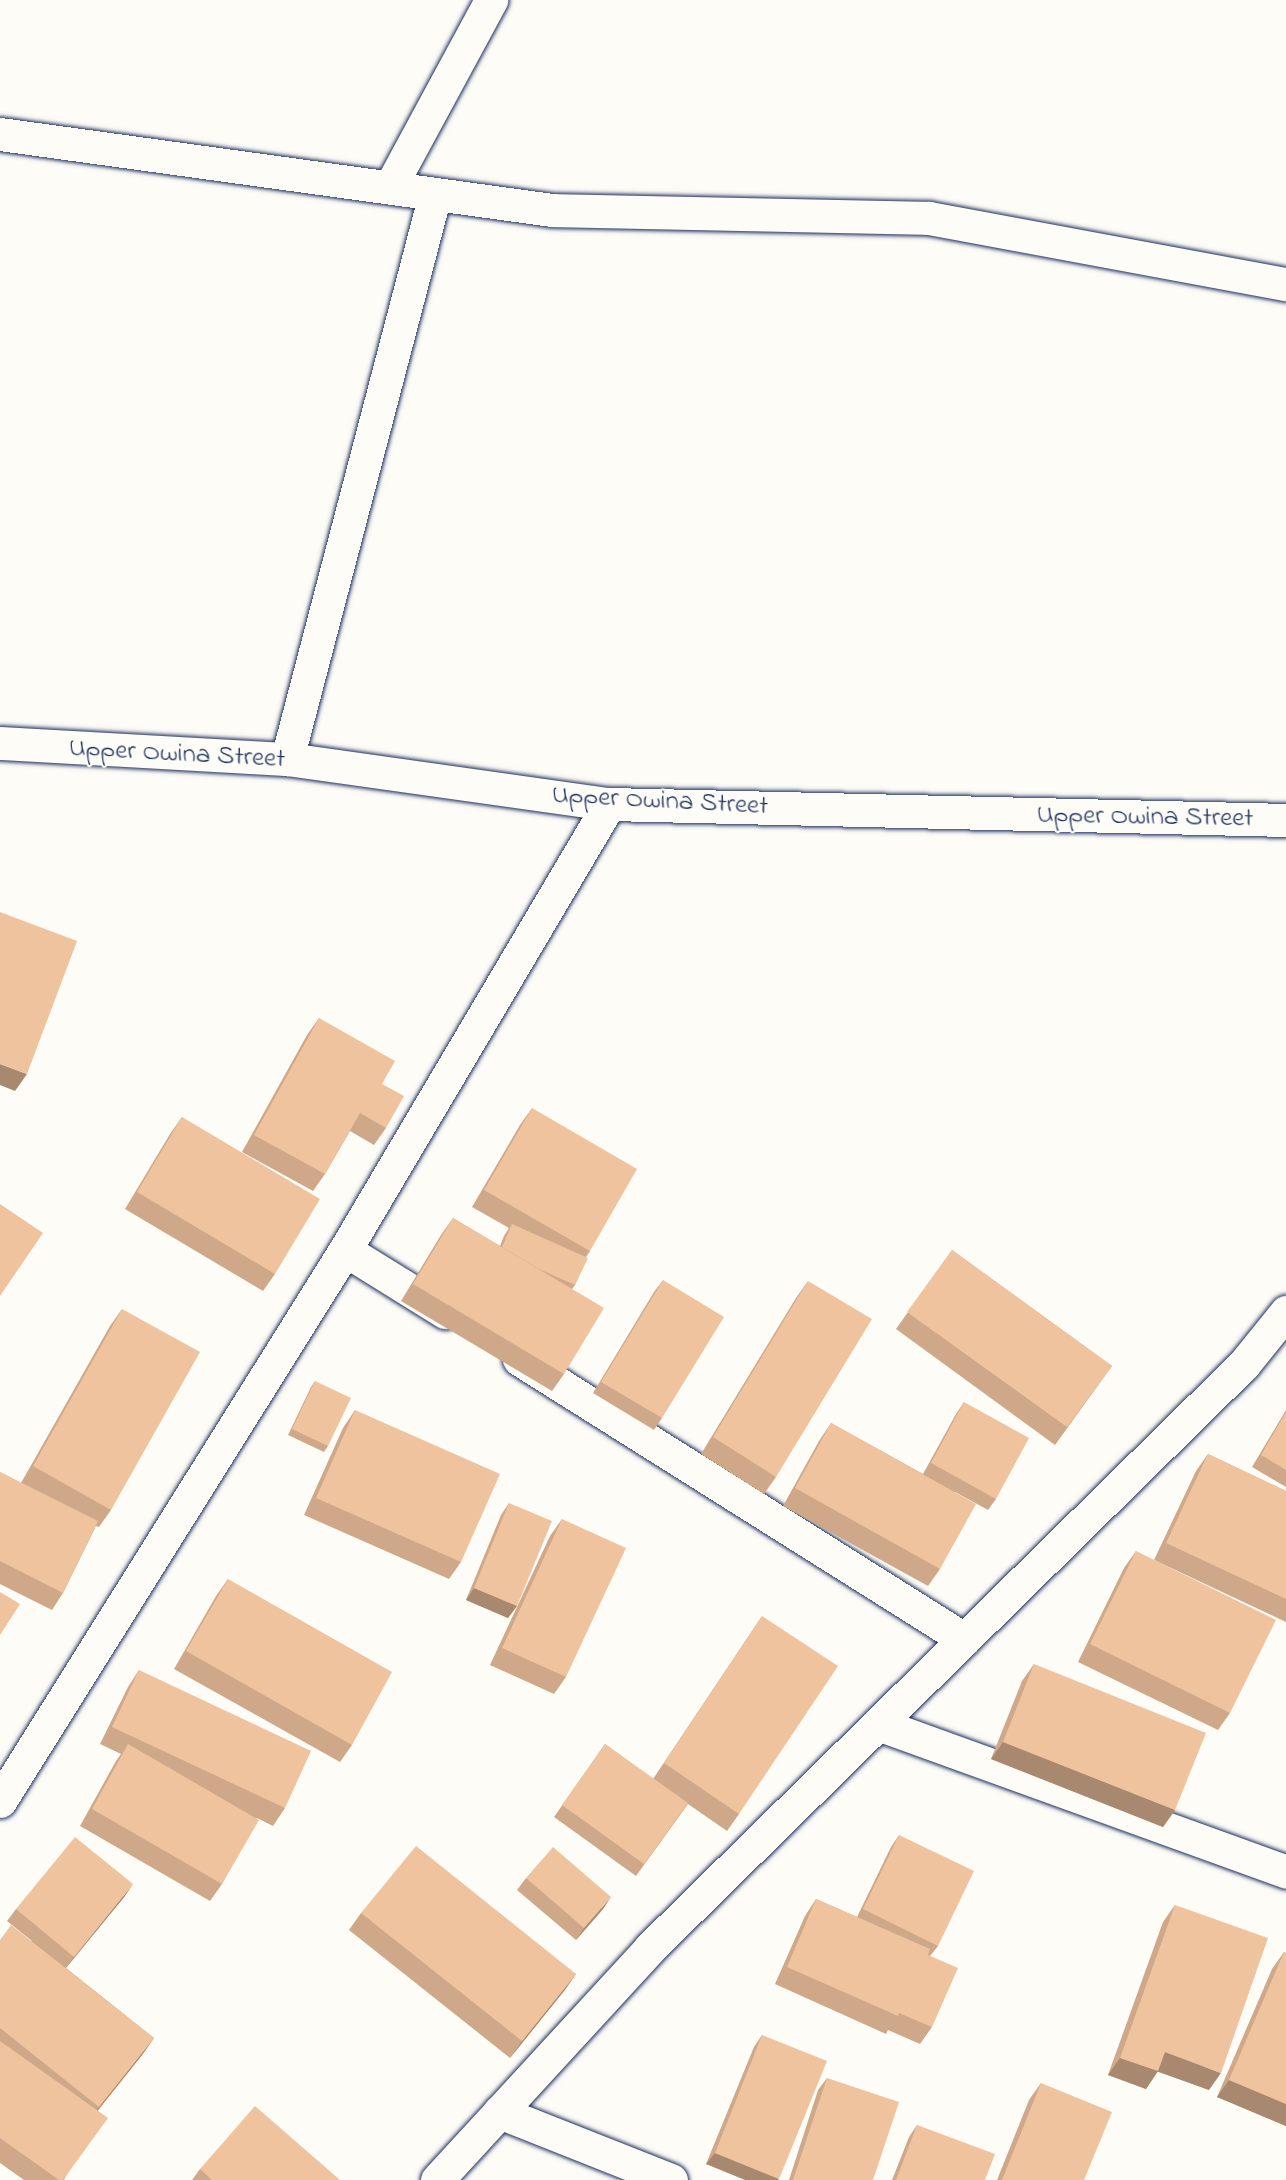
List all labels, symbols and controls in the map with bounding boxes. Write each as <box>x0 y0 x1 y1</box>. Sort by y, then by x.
street label: Upper Owina Street <box>68 732 286 776</box>
street label: Upper Owina Street <box>551 779 769 823</box>
street label: Upper Owina Street <box>1036 799 1254 835</box>

